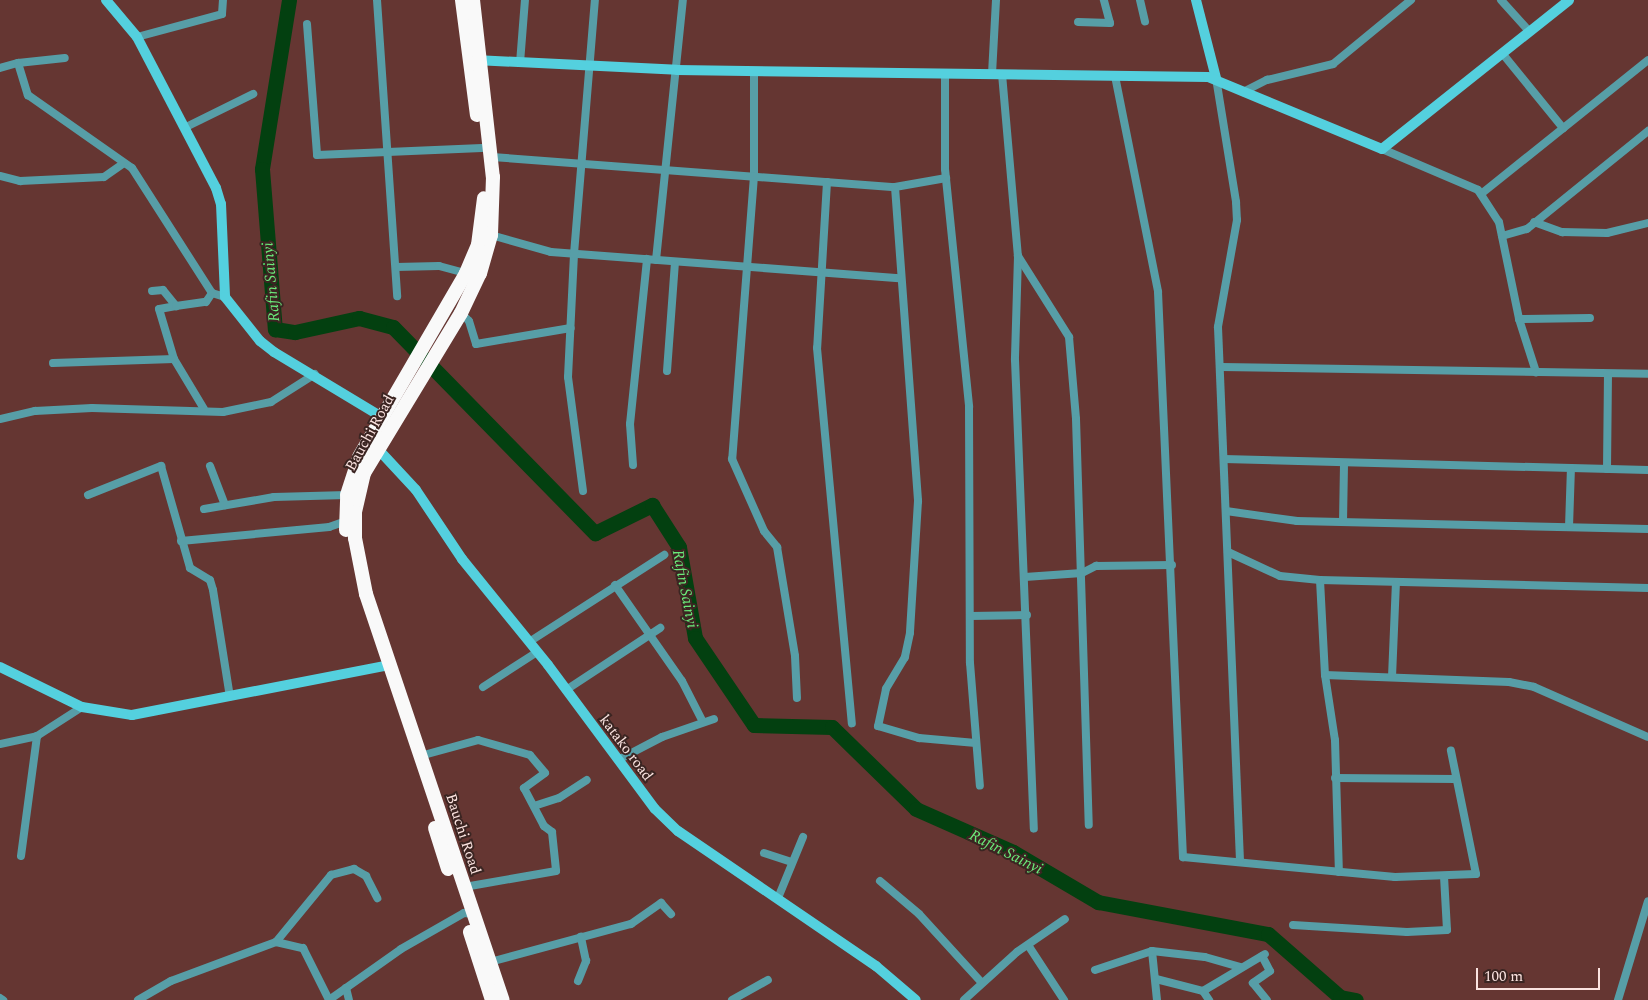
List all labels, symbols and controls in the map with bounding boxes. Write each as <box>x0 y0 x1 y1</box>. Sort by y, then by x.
water label: Rafin Sainyi <box>258 241 284 323</box>
street label: Bauchi Road <box>342 392 398 474</box>
water label: Rafin Sainyi <box>668 548 702 630</box>
street label: katako road <box>595 712 657 784</box>
street label: Bauchi Road <box>442 791 484 877</box>
water label: Rafin Sainyi <box>966 825 1046 879</box>
scale bar <box>1478 958 1602 990</box>
text: 100 m <box>1484 965 1523 988</box>

